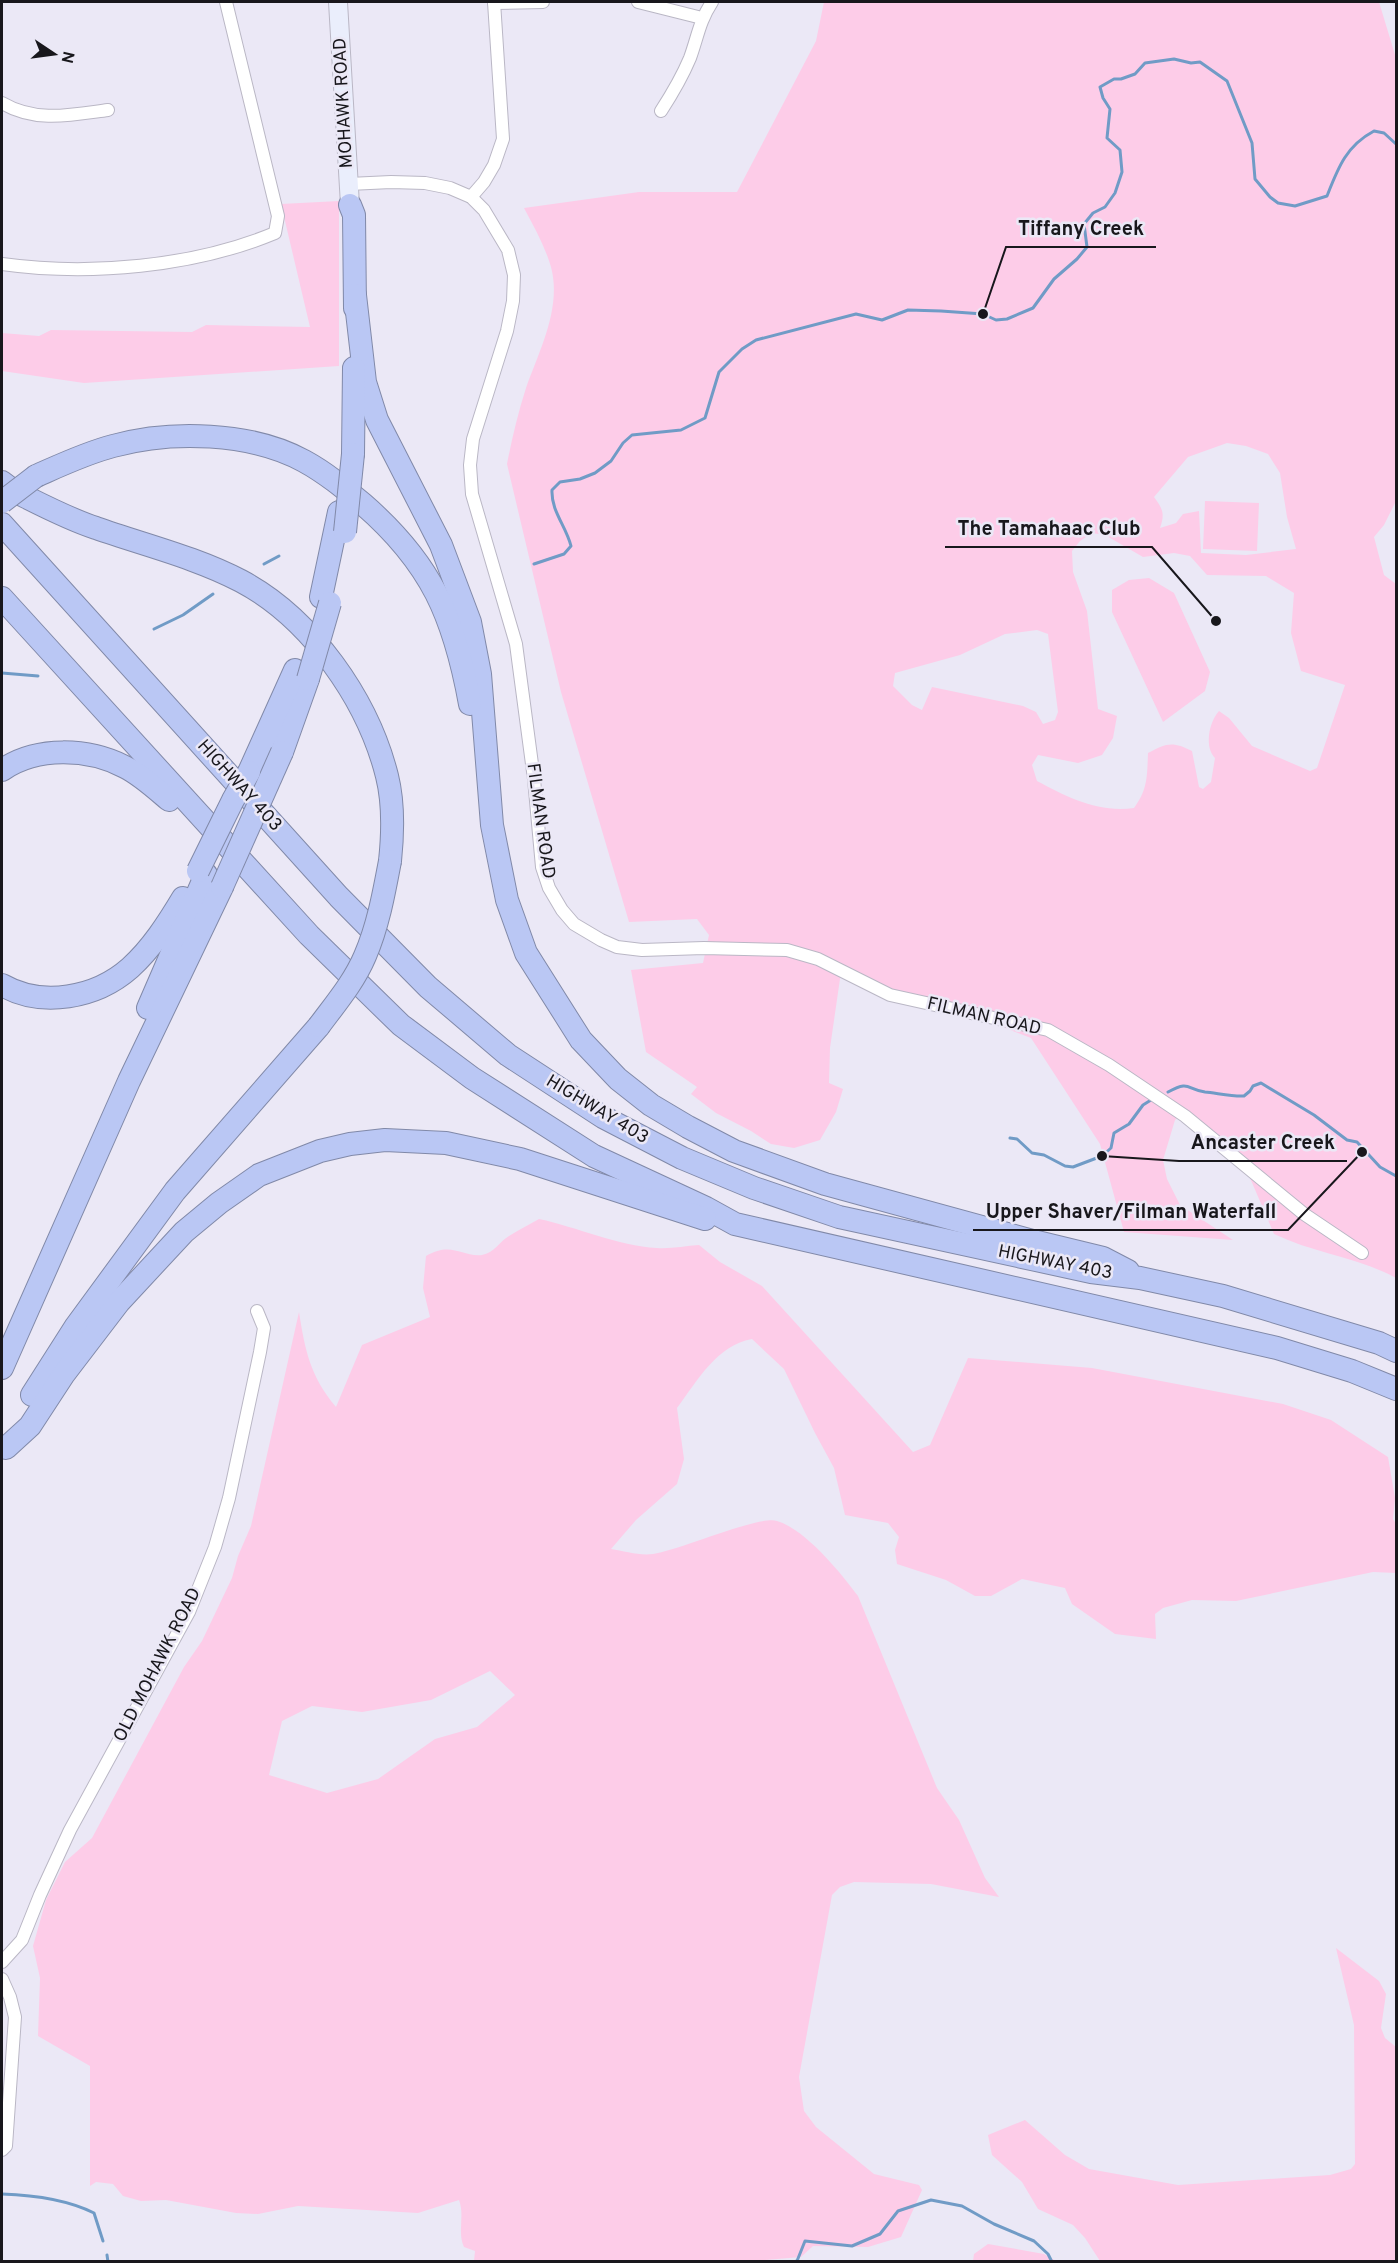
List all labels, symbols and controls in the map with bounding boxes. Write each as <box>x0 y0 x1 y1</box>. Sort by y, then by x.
north arrow <box>24 24 84 84</box>
street label: MOHAWK ROAD <box>329 37 359 169</box>
text: N <box>56 49 78 65</box>
callout: Tiffany Creek <box>1006 209 1156 247</box>
text: Tiffany Creek <box>1018 217 1144 243</box>
callout: The Tamahaac Club <box>945 509 1152 547</box>
text: The Tamahaac Club <box>958 517 1140 543</box>
street label: HIGHWAY 403 <box>192 735 286 837</box>
street label: FILMAN ROAD <box>520 762 560 880</box>
street label: FILMAN ROAD <box>925 993 1043 1041</box>
street label: HIGHWAY 403 <box>541 1070 653 1150</box>
callout: Ancaster Creek <box>1179 1123 1347 1161</box>
text: Ancaster Creek <box>1191 1131 1335 1157</box>
callout: Upper Shaver/Filman Waterfall <box>973 1192 1288 1230</box>
text: Upper Shaver/Filman Waterfall <box>986 1200 1276 1226</box>
street label: HIGHWAY 403 <box>996 1241 1114 1285</box>
street label: OLD MOHAWK ROAD <box>109 1584 207 1746</box>

